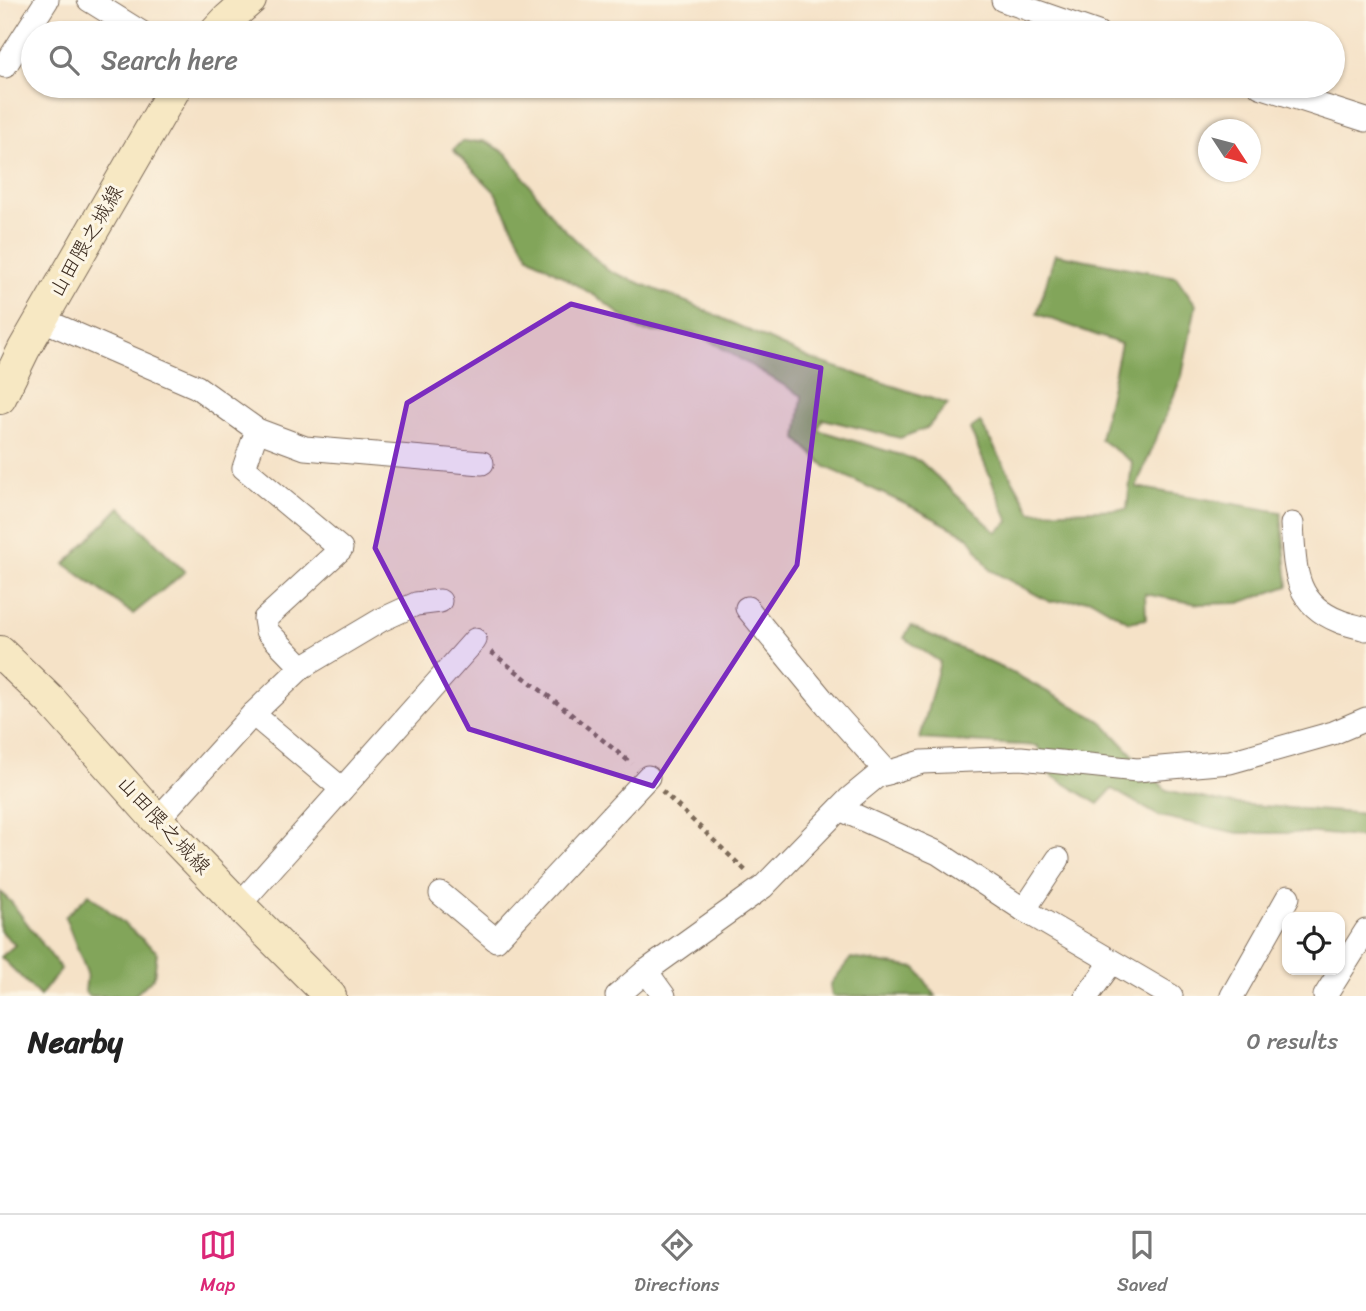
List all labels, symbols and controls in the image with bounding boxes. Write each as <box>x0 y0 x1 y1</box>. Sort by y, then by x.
search box <box>21 21 1345 98</box>
text: Search here <box>101 37 238 83</box>
icon: search <box>45 41 83 79</box>
north arrow <box>1198 119 1261 182</box>
street label: 山田隈之城線 <box>38 177 134 305</box>
street label: 山田隈之城線 <box>107 766 221 884</box>
map controls <box>1282 912 1345 975</box>
button: locate <box>1282 912 1345 975</box>
text: Nearby <box>28 1015 123 1069</box>
text: 0 results <box>1246 1021 1338 1062</box>
tab: Map <box>199 1226 237 1301</box>
tab: Directions <box>634 1226 720 1301</box>
tab: Saved <box>1117 1226 1167 1301</box>

